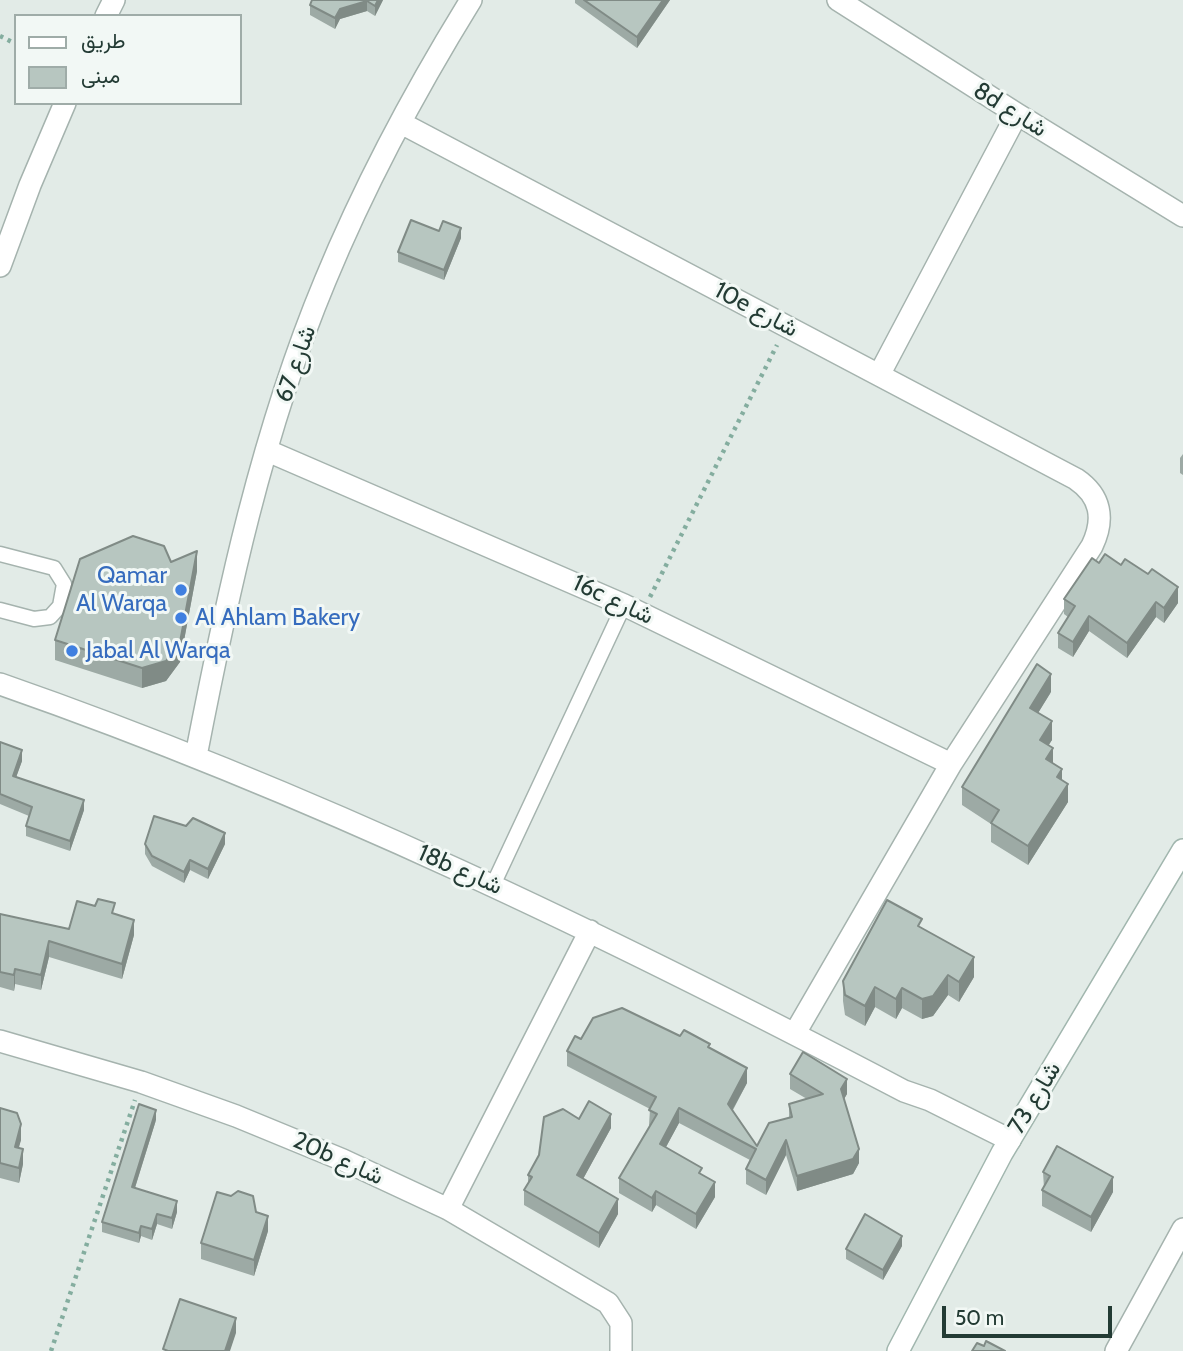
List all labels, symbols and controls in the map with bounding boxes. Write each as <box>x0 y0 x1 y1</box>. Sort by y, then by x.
legend <box>14 14 242 105</box>
text: طريق <box>81 28 126 53</box>
text: مبنى <box>81 63 120 88</box>
street label: 8d شارع <box>968 76 1052 144</box>
street label: 10e شارع <box>709 276 803 344</box>
street label: شارع 67 <box>269 322 323 406</box>
place label: Qamar Al Warqa <box>76 562 167 618</box>
street label: 16c شارع <box>568 569 658 631</box>
marker: Qamar Al Warqa <box>173 582 189 598</box>
place label: Al Ahlam Bakery <box>195 604 360 632</box>
marker: Al Ahlam Bakery <box>173 610 189 626</box>
place label: Jabal Al Warqa <box>86 637 230 665</box>
marker: Jabal Al Warqa <box>64 643 80 659</box>
street label: 18b شارع <box>413 839 507 901</box>
street label: شارع 73 <box>1002 1057 1068 1139</box>
street label: 20b شارع <box>288 1126 388 1192</box>
scale bar <box>945 1292 1115 1336</box>
text: 50 m <box>955 1305 1004 1330</box>

